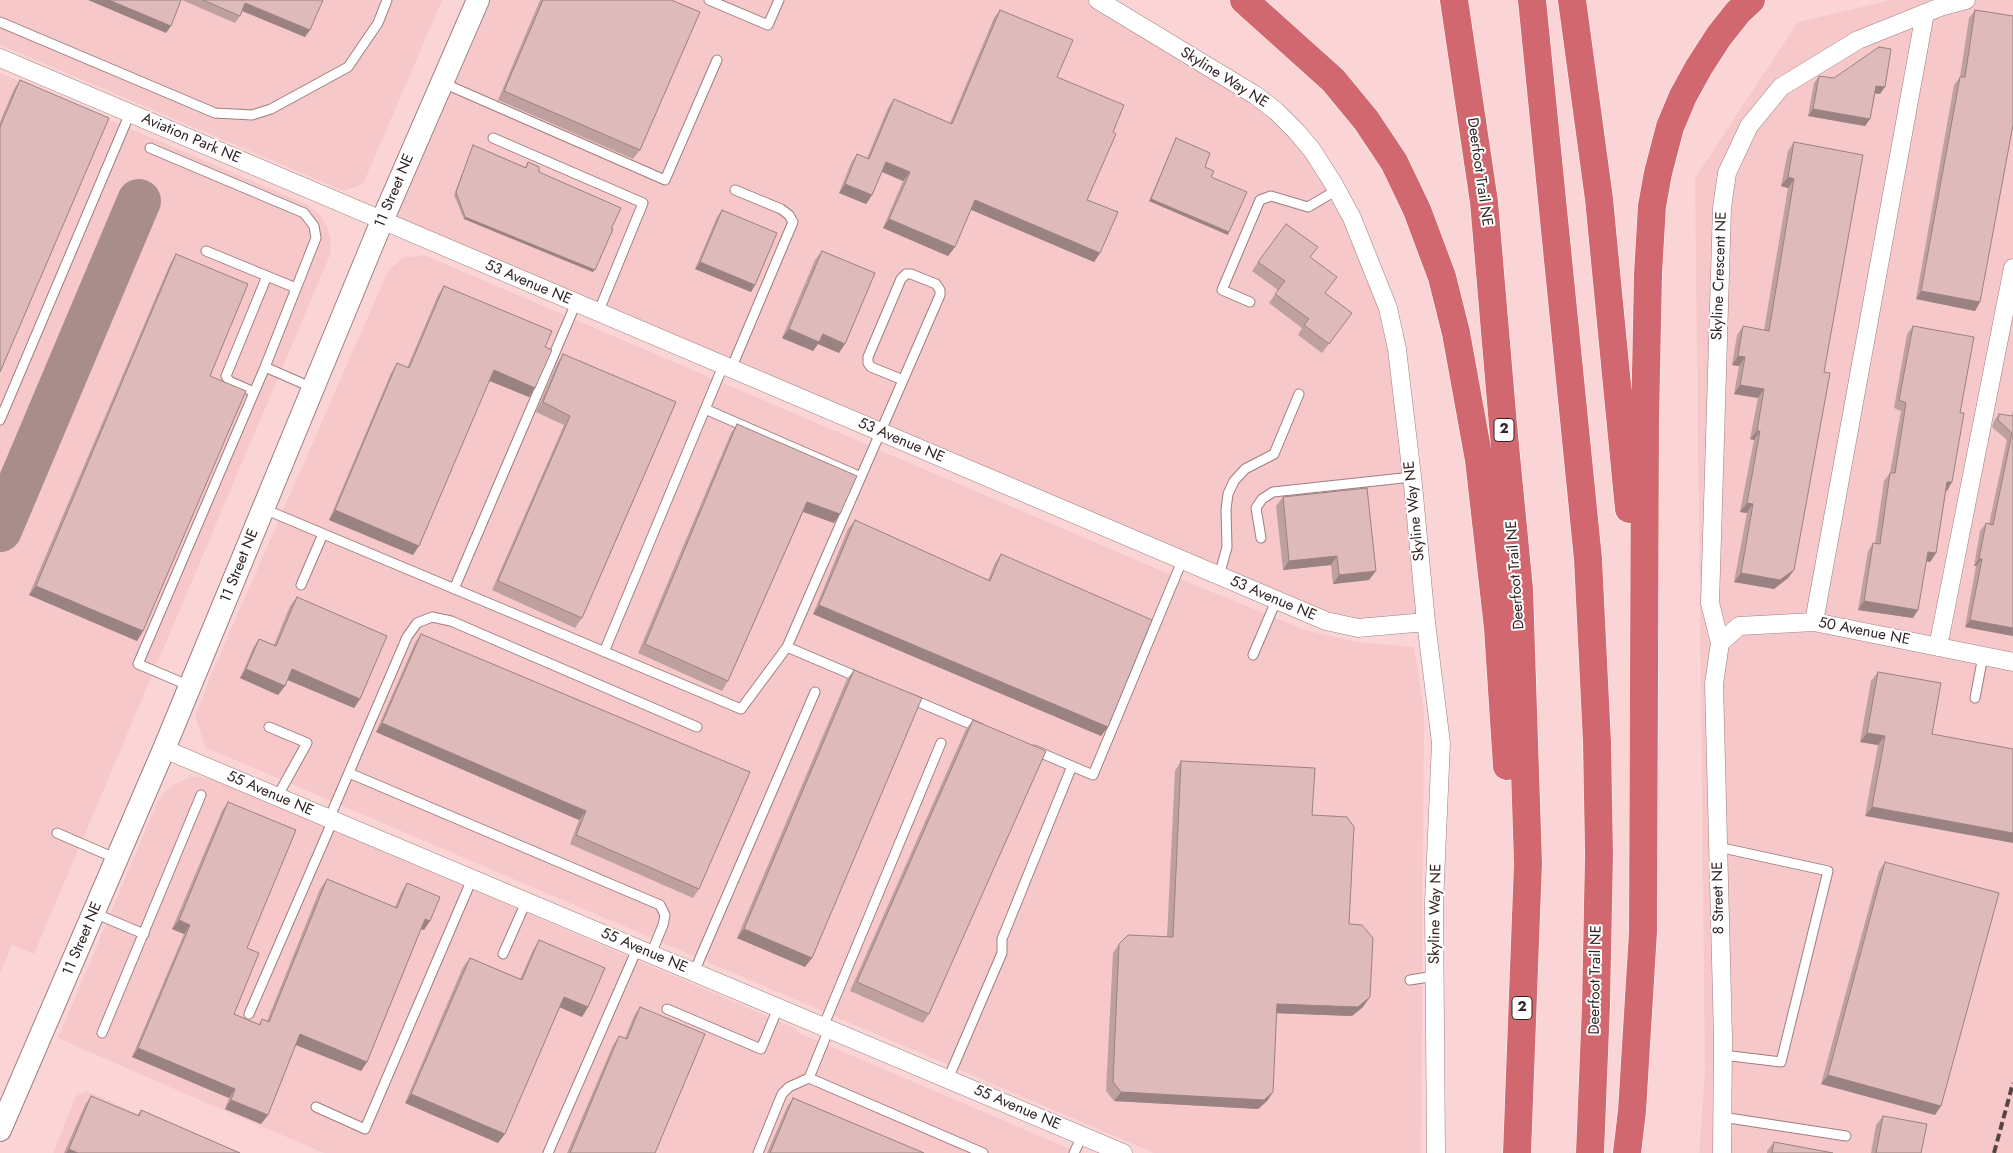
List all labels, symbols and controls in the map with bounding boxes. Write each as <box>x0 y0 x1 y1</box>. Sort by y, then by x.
street label: Skyline Way NE <box>1177 44 1271 112</box>
street label: Aviation Park NE <box>139 110 243 168</box>
street label: Deerfoot Trail NE <box>1462 117 1496 227</box>
street label: 11 Street NE <box>371 152 419 230</box>
street label: Skyline Crescent NE <box>1709 211 1731 341</box>
street label: 53 Avenue NE <box>482 257 574 309</box>
street label: 53 Avenue NE <box>855 415 947 467</box>
road number: 2 <box>1494 418 1514 442</box>
street label: Skyline Way NE <box>1401 460 1429 562</box>
street label: Deerfoot Trail NE <box>1503 520 1529 630</box>
street label: 11 Street NE <box>217 526 263 606</box>
street label: 53 Avenue NE <box>1227 573 1319 625</box>
street label: 50 Avenue NE <box>1817 614 1911 650</box>
street label: 55 Avenue NE <box>224 768 316 820</box>
street label: 8 Street NE <box>1709 861 1729 935</box>
street label: Skyline Way NE <box>1426 864 1446 964</box>
street label: 11 Street NE <box>59 900 107 978</box>
street label: 55 Avenue NE <box>598 925 690 977</box>
street label: Deerfoot Trail NE <box>1586 925 1606 1035</box>
road number: 2 <box>1512 996 1532 1020</box>
street label: 55 Avenue NE <box>971 1082 1063 1134</box>

